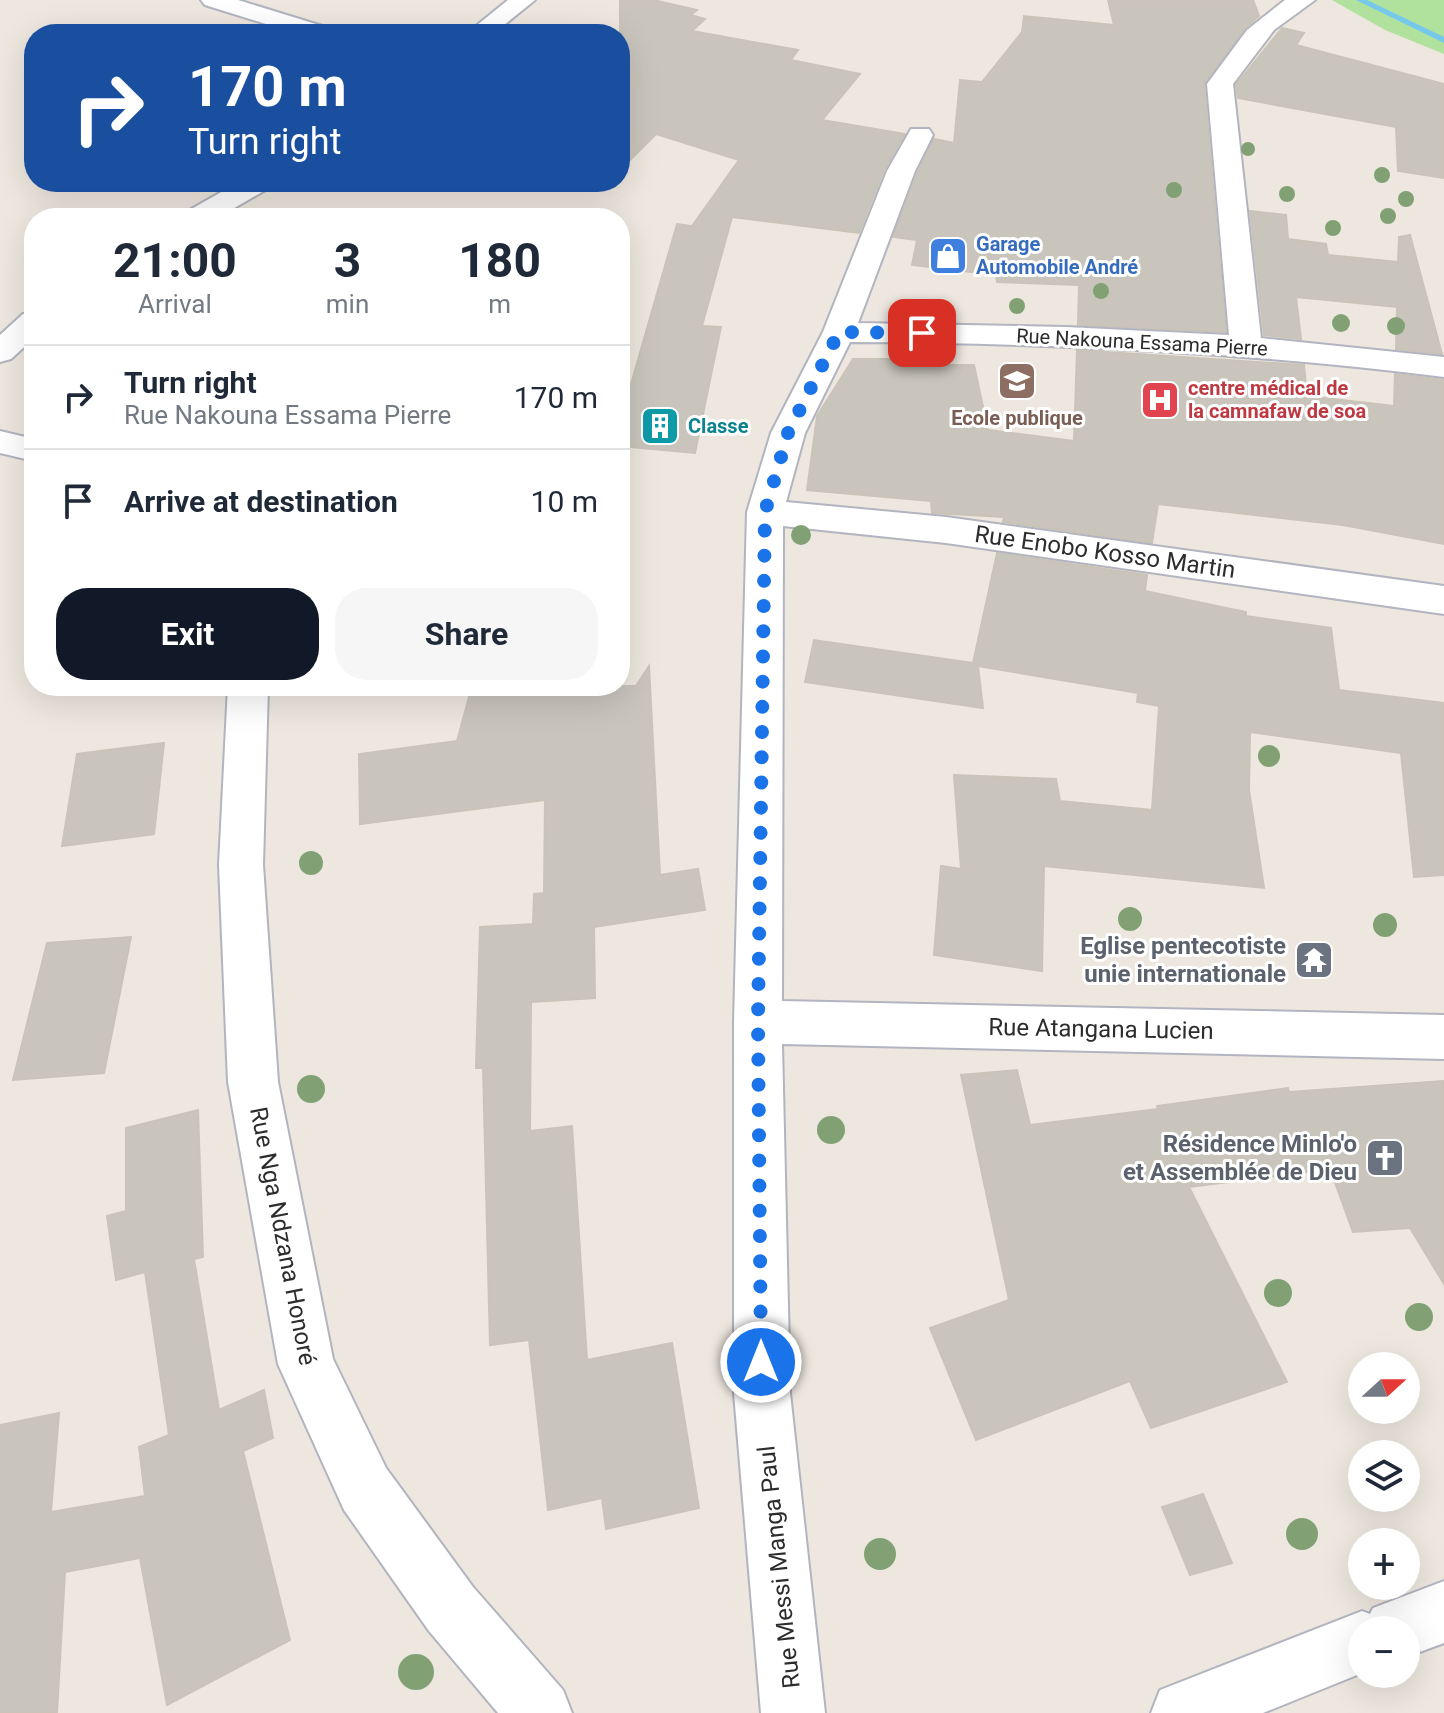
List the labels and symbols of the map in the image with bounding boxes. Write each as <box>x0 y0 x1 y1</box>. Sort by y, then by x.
place label: Garage Automobile André <box>976 232 1138 279</box>
shop icon: Garage Automobile André <box>927 235 969 277</box>
pin <box>888 299 956 367</box>
street label: Rue Nakouna Essama Pierre <box>1016 323 1268 361</box>
school or university icon: Ecole publique <box>996 360 1038 402</box>
place label: centre médical de la camnafaw de soa <box>1188 376 1366 423</box>
hospital icon: centre médical de la camnafaw de soa <box>1139 379 1181 421</box>
building icon: Classe <box>639 405 681 447</box>
place label: Ecole publique <box>951 406 1083 430</box>
place label: Classe <box>688 414 749 438</box>
street label: Rue Enobo Kosso Martin <box>973 520 1237 584</box>
place label: Eglise pentecotiste unie internationale <box>1080 932 1286 988</box>
temple icon: Eglise pentecotiste unie internationale <box>1293 939 1335 981</box>
street label: Rue Atangana Lucien <box>988 1013 1214 1045</box>
street label: Rue Nga Ndzana Honoré <box>244 1104 322 1368</box>
place label: Résidence Minlo'o et Assemblée de Dieu <box>1123 1130 1357 1186</box>
church icon: Résidence Minlo'o et Assemblée de Dieu <box>1364 1137 1406 1179</box>
position arrow <box>719 1320 803 1404</box>
north arrow <box>1348 1352 1420 1424</box>
street label: Rue Messi Manga Paul <box>752 1444 806 1690</box>

